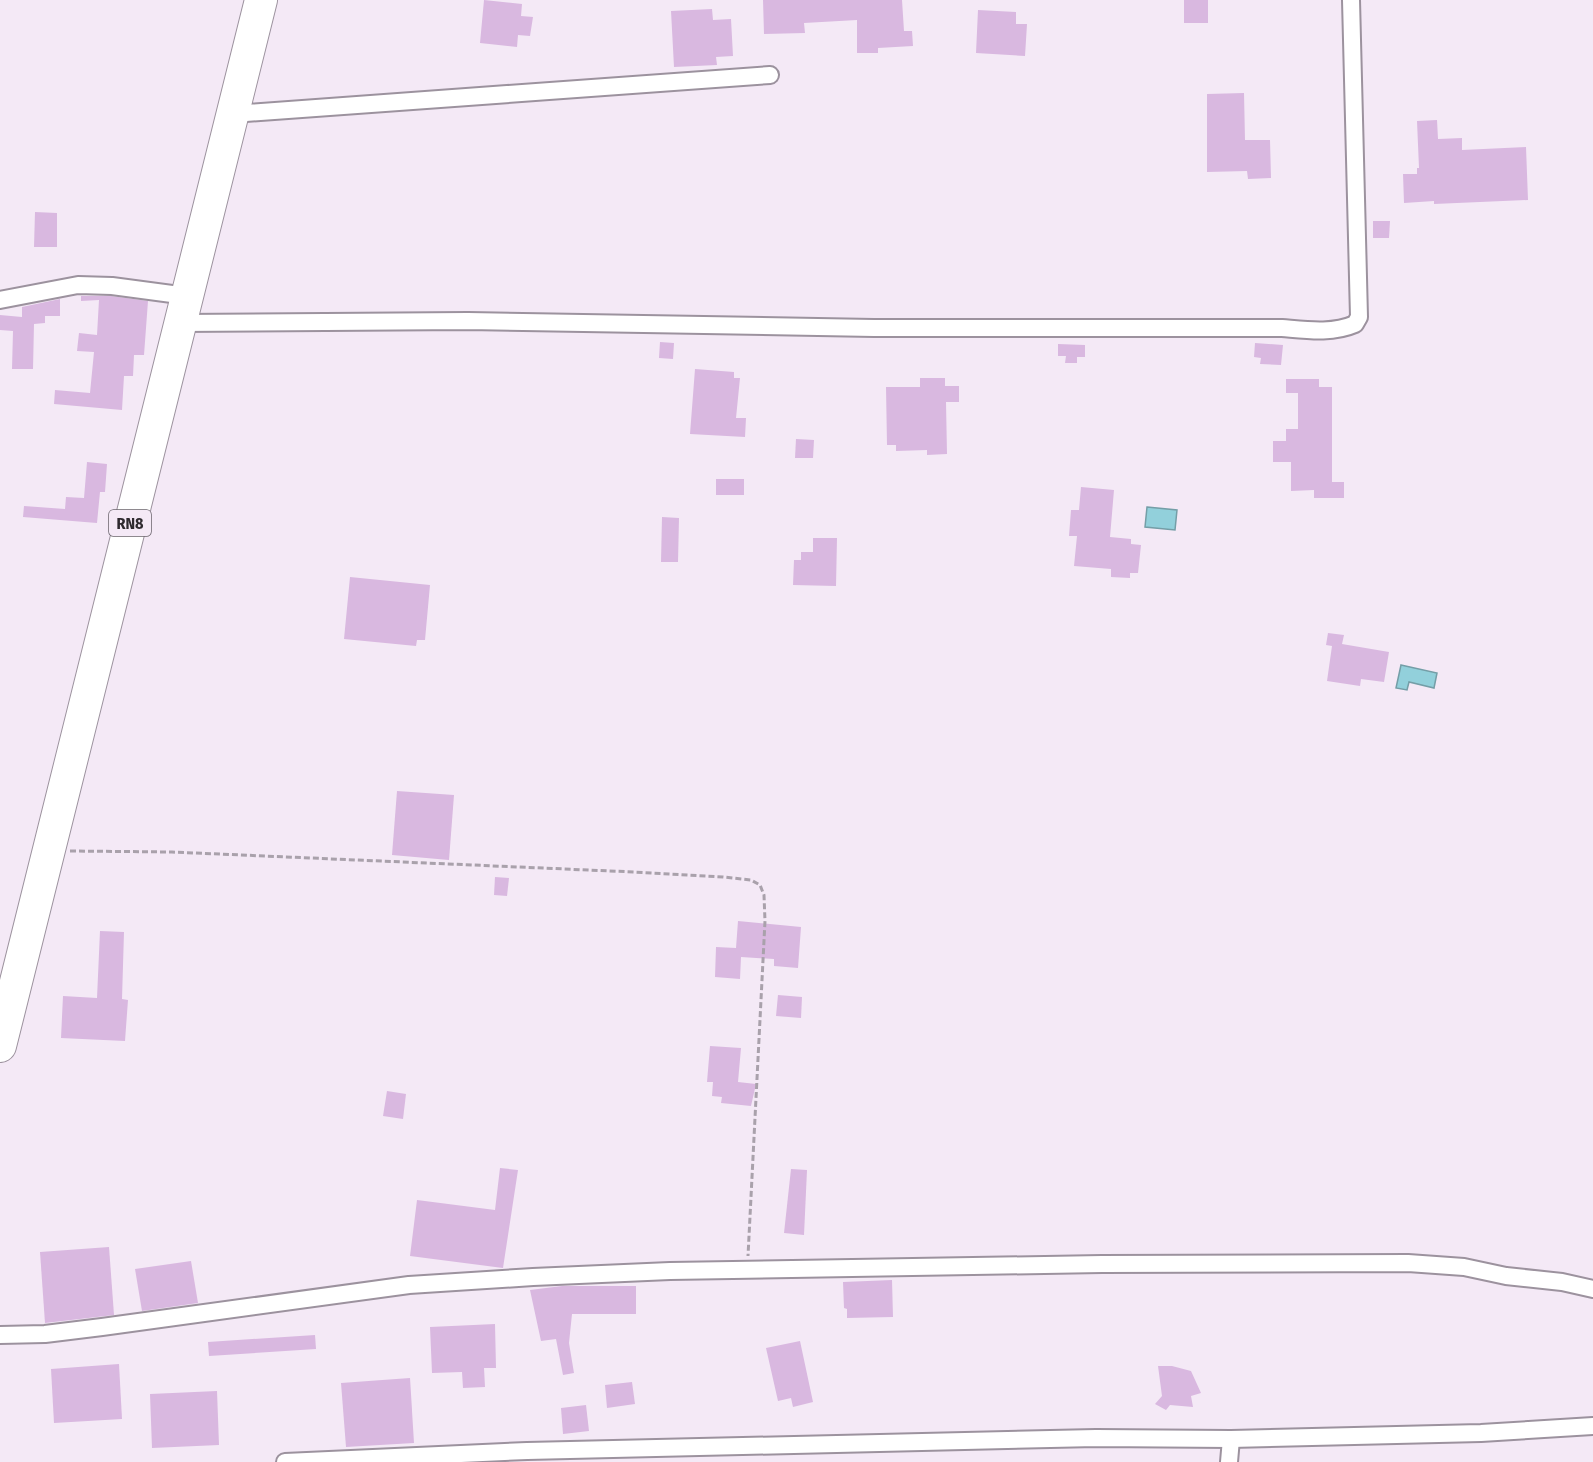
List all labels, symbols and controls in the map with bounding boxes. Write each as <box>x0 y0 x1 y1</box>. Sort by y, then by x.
road number: RN8 <box>109 510 151 536</box>

